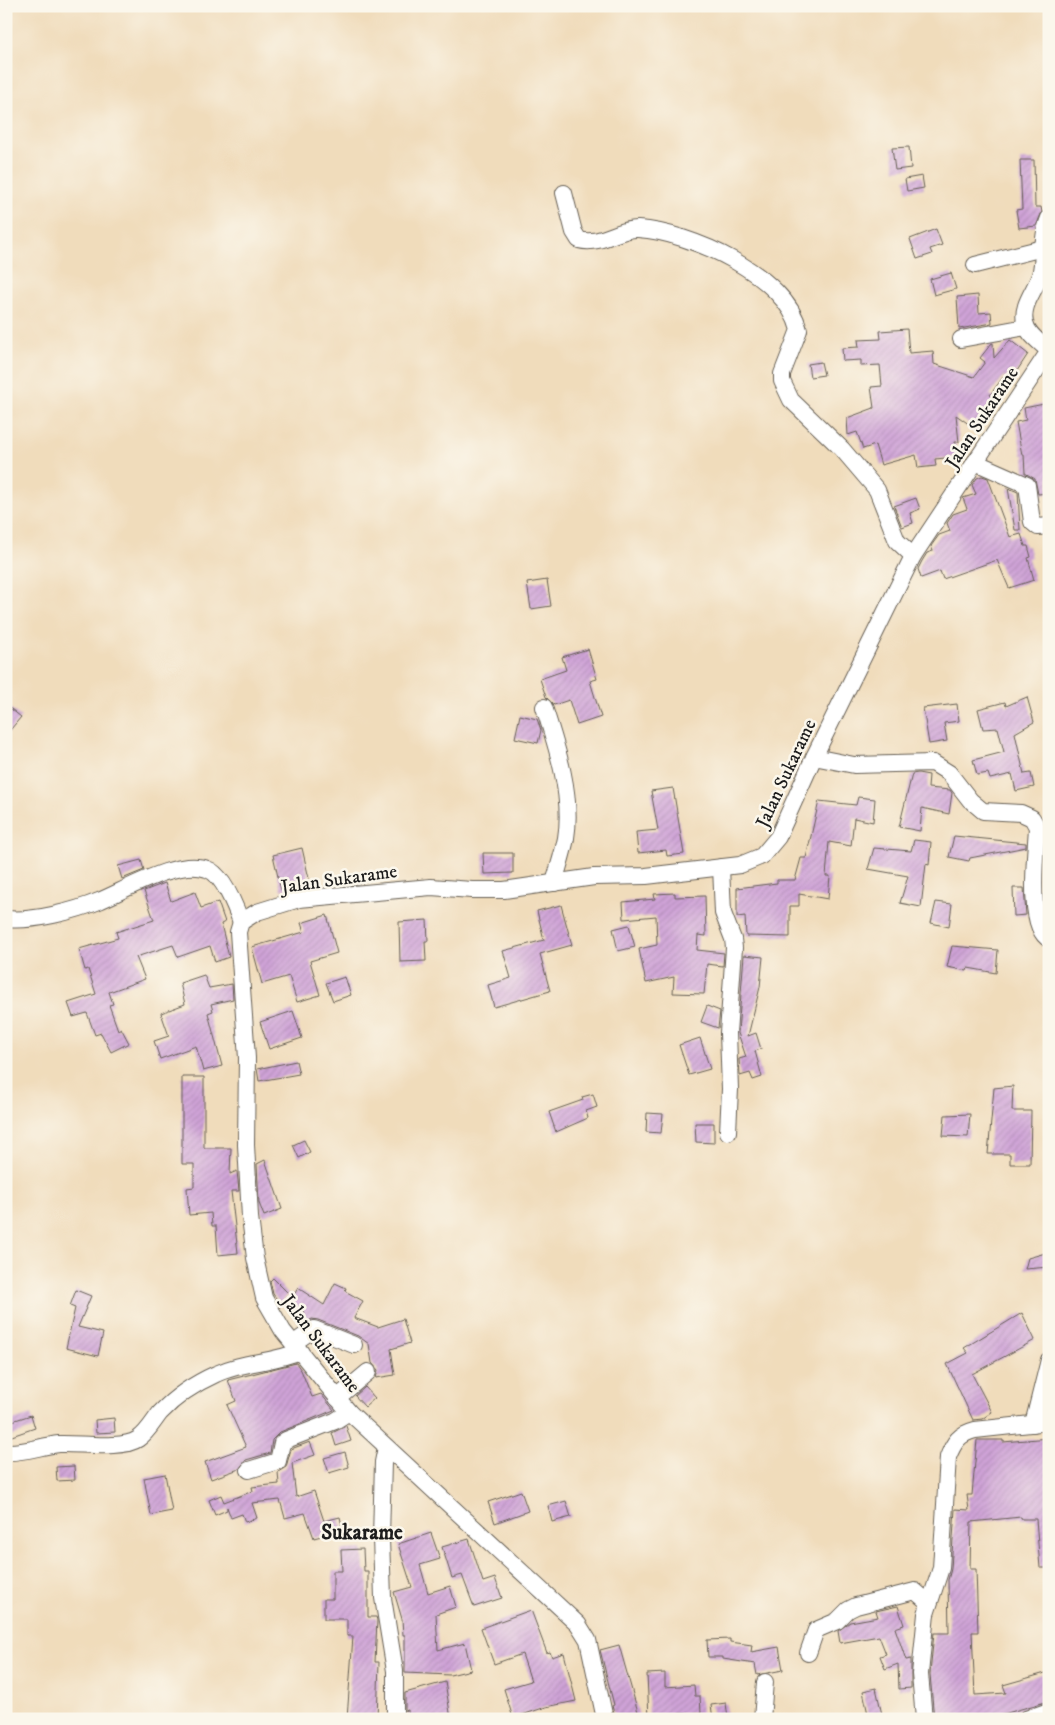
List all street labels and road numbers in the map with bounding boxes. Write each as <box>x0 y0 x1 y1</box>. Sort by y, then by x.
street label: Jalan Sukarame <box>940 362 1024 475</box>
street label: Jalan Sukarame <box>750 716 822 833</box>
street label: Jalan Sukarame <box>278 860 399 899</box>
street label: Jalan Sukarame <box>275 1289 365 1398</box>

